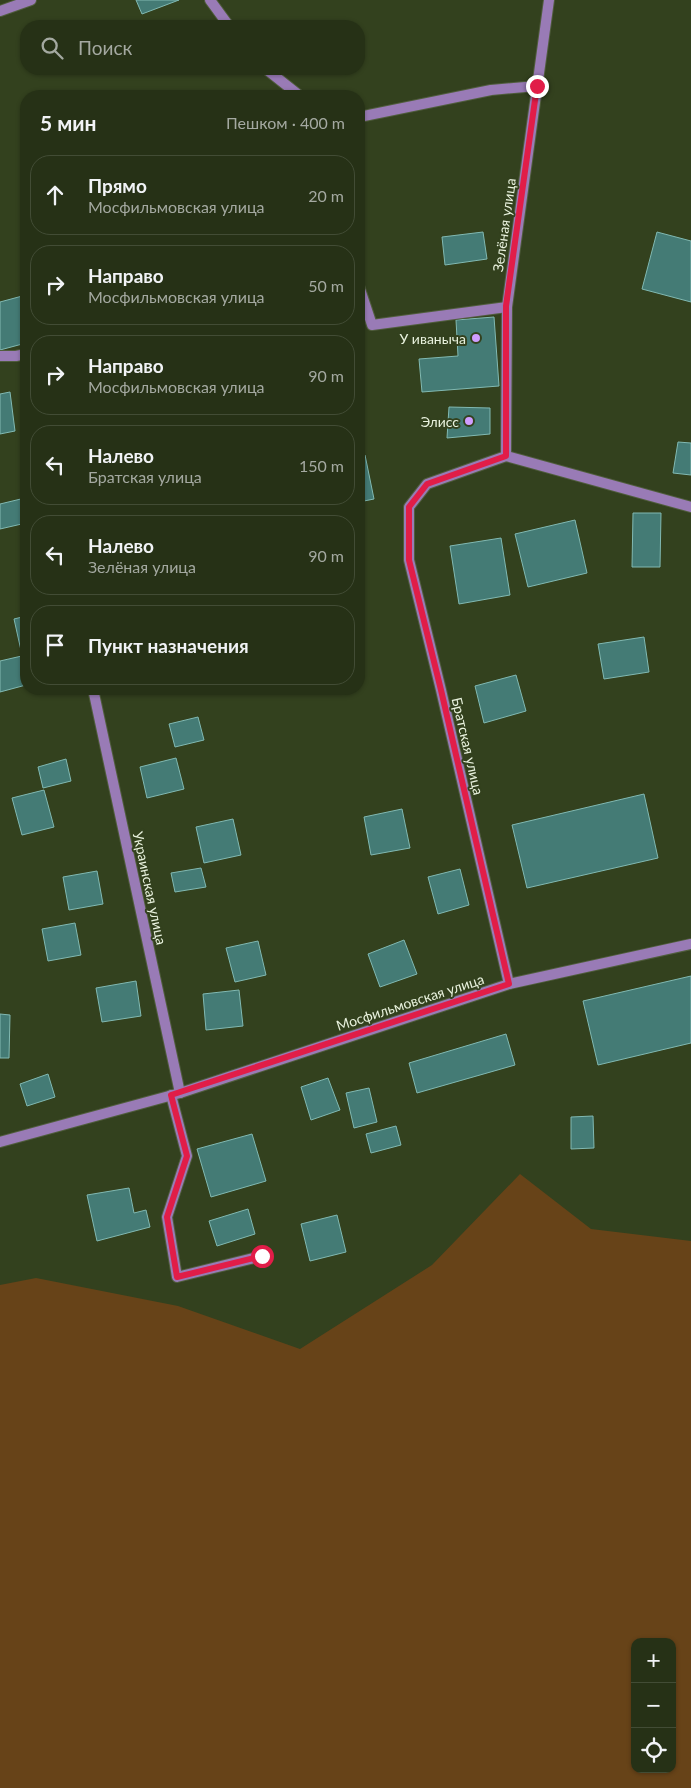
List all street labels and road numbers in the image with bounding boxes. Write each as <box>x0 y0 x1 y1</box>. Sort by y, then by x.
street label: Зелёная улица <box>489 177 519 273</box>
street label: Братская улица <box>449 696 487 796</box>
street label: Украинская улица <box>130 830 170 946</box>
street label: Мосфильмовская улица <box>334 970 486 1034</box>

